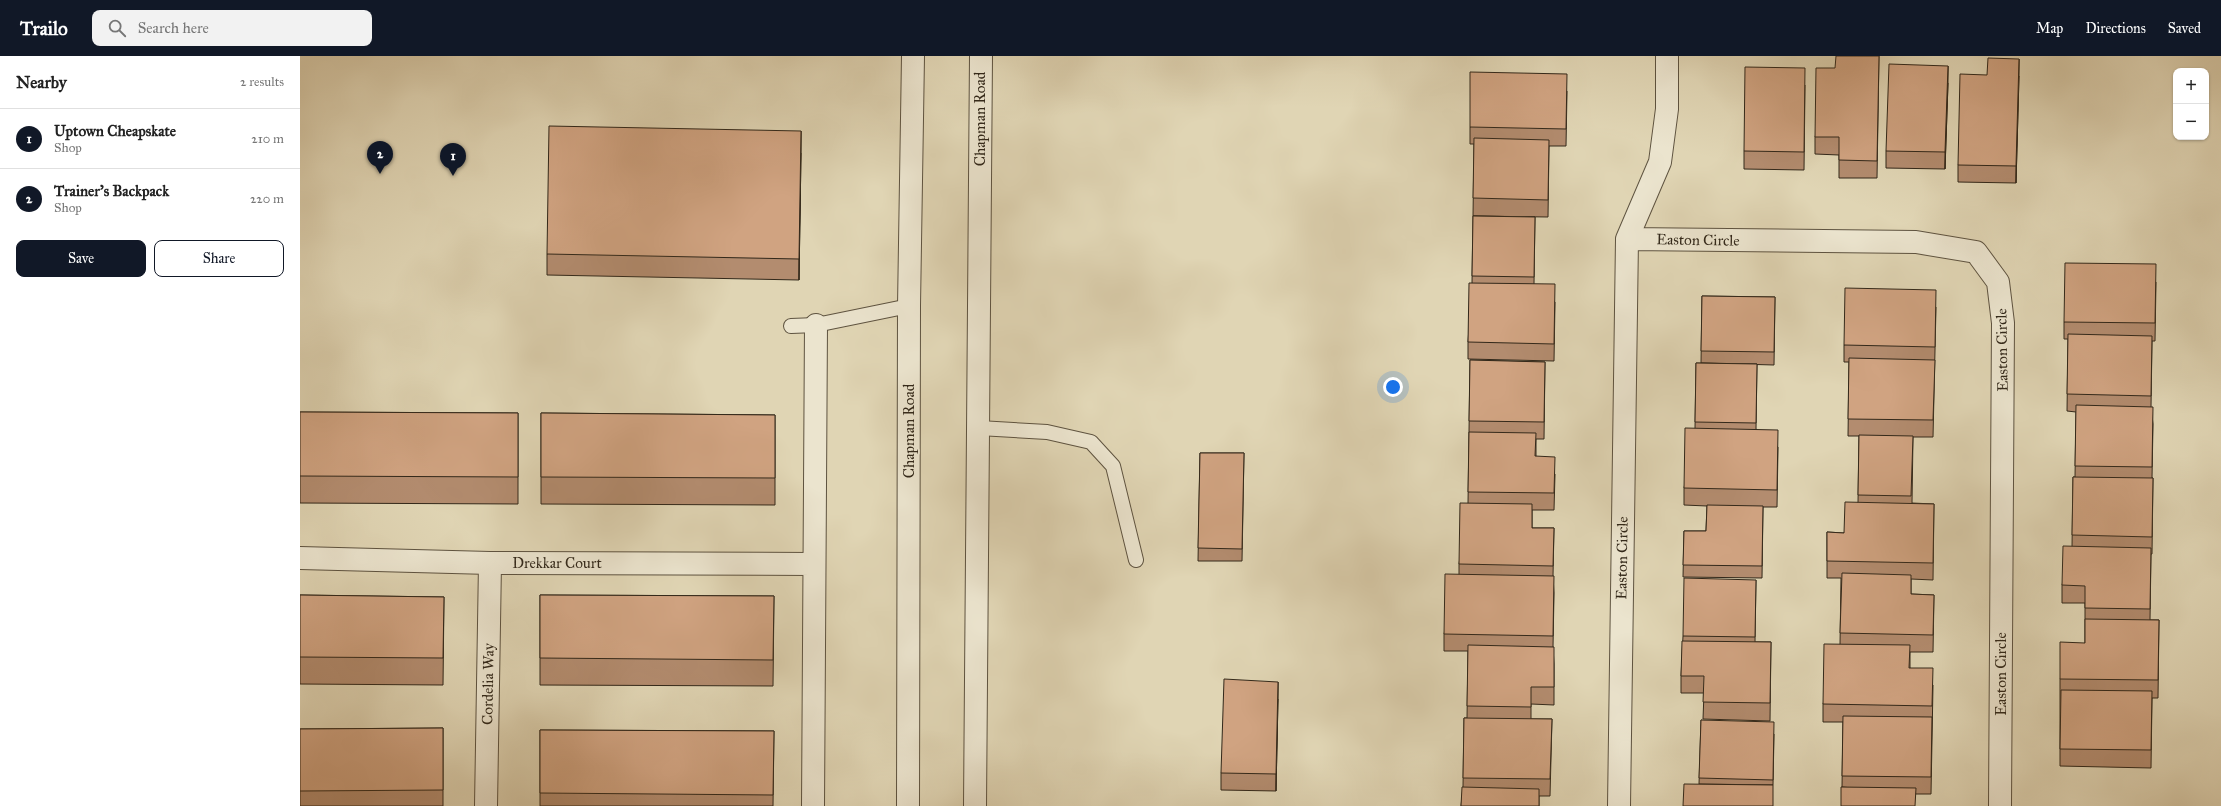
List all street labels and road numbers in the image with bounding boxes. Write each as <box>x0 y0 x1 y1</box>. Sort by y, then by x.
street label: Chapman Road <box>971 71 989 166</box>
street label: Easton Circle <box>1656 230 1740 250</box>
street label: Easton Circle <box>1992 308 2012 392</box>
street label: Chapman Road <box>900 383 918 478</box>
street label: Easton Circle <box>1612 516 1632 600</box>
street label: Drekkar Court <box>512 554 602 572</box>
street label: Easton Circle <box>1992 632 2010 716</box>
street label: Cordelia Way <box>478 642 498 725</box>

